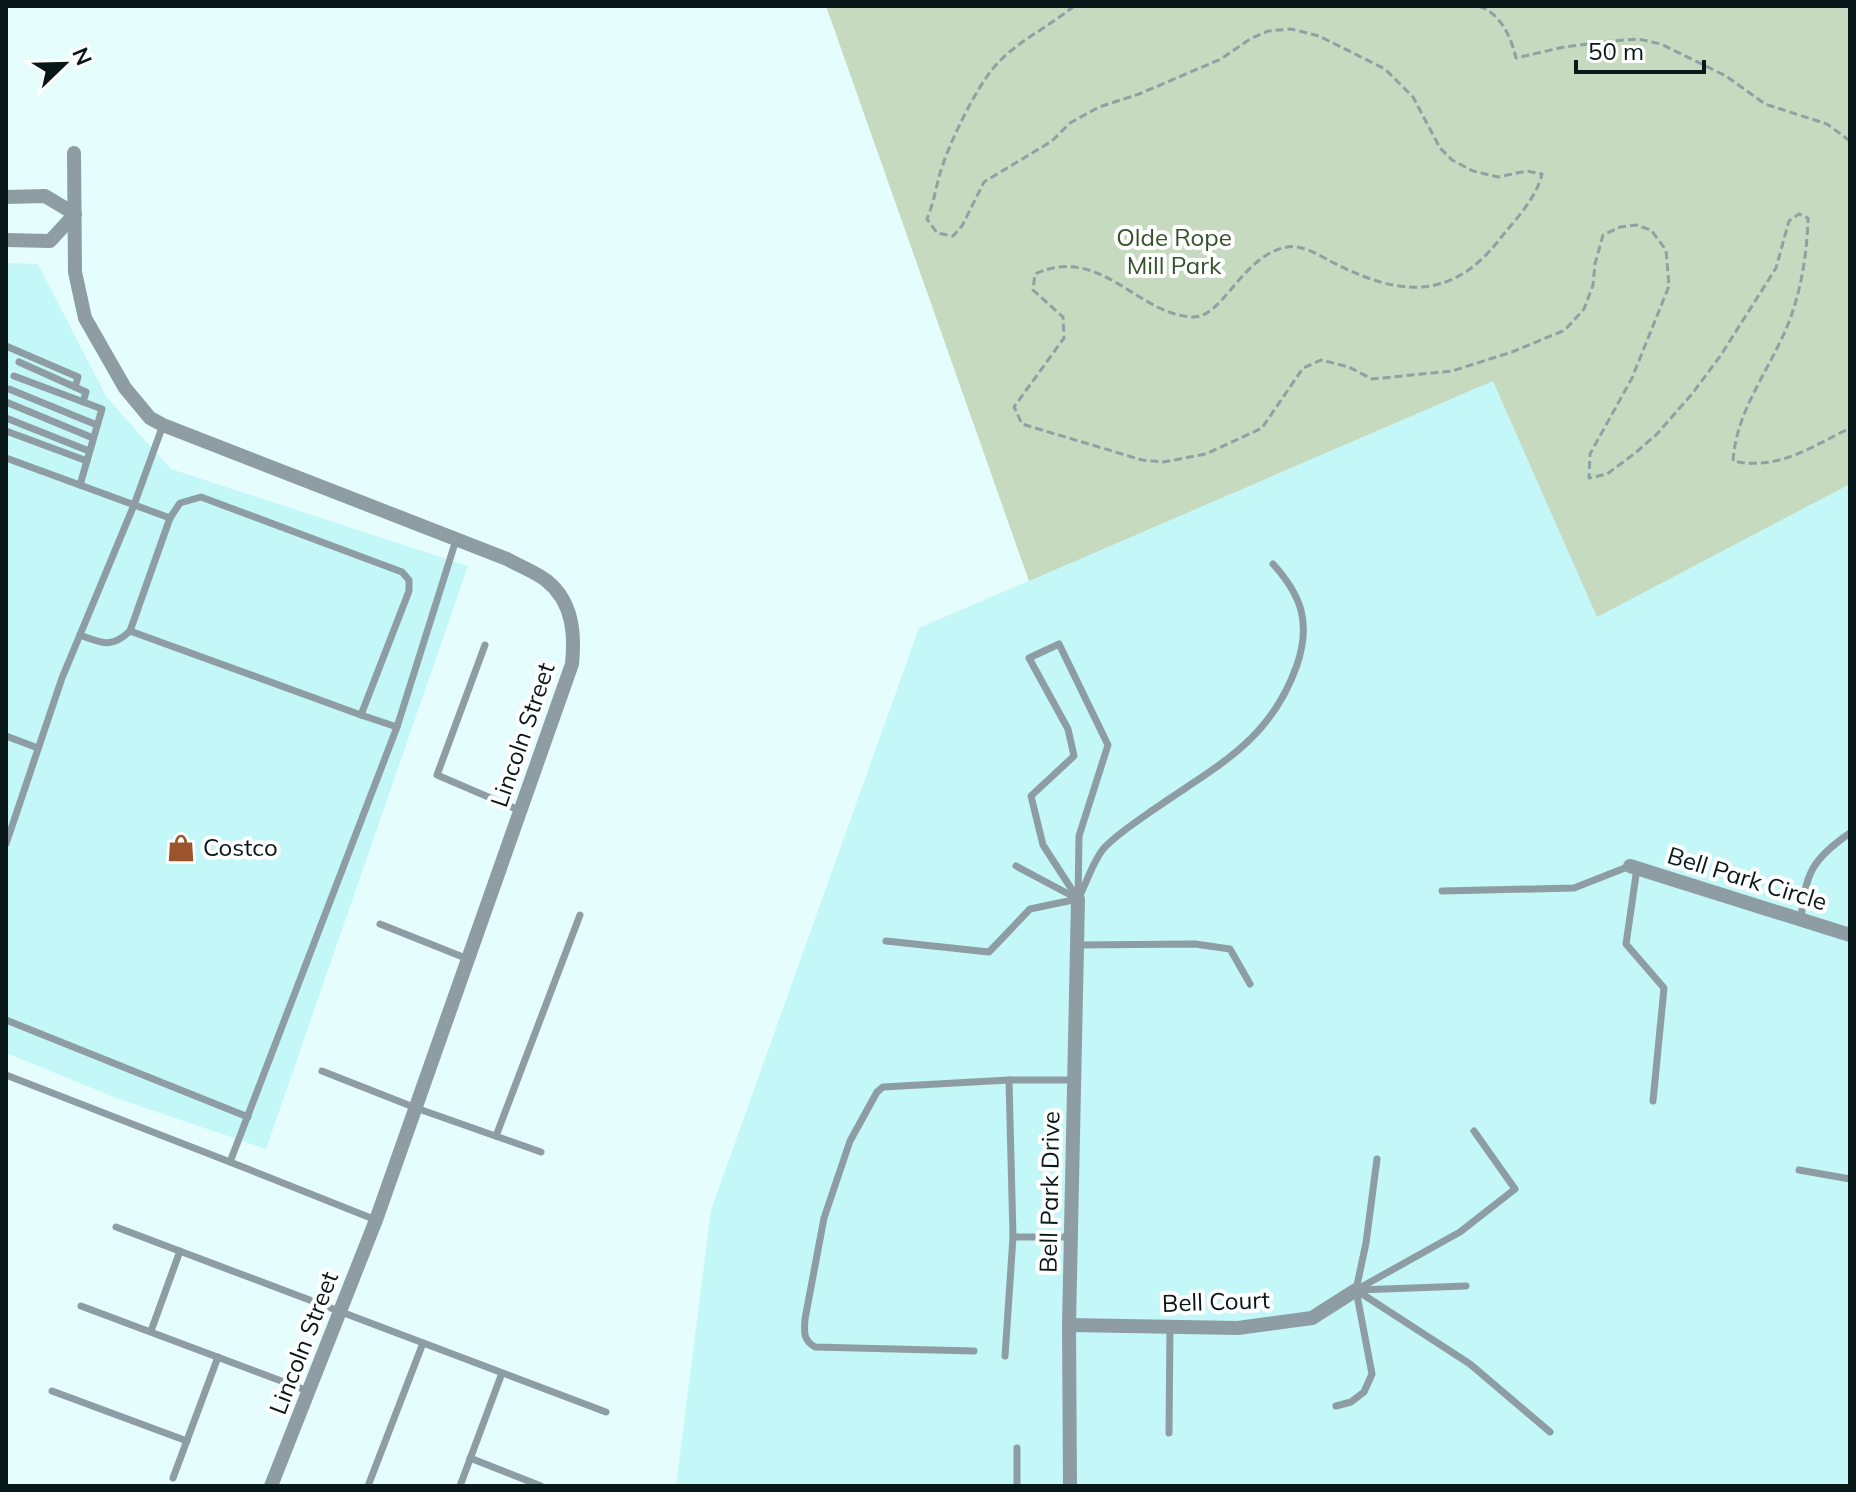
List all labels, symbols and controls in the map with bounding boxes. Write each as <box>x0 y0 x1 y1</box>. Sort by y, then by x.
north arrow <box>24 24 104 104</box>
scale bar <box>1576 24 1704 74</box>
text: 50 m <box>1588 36 1644 66</box>
text: N <box>66 43 99 69</box>
park label: Olde Rope Mill Park <box>1116 222 1232 280</box>
street label: Lincoln Street <box>483 659 561 811</box>
place label: Costco <box>203 832 278 862</box>
shop icon: Costco <box>166 833 196 863</box>
street label: Bell Park Circle <box>1664 840 1831 917</box>
street label: Bell Park Drive <box>1033 1111 1065 1273</box>
street label: Lincoln Street <box>262 1267 344 1418</box>
street label: Bell Court <box>1161 1284 1270 1318</box>

